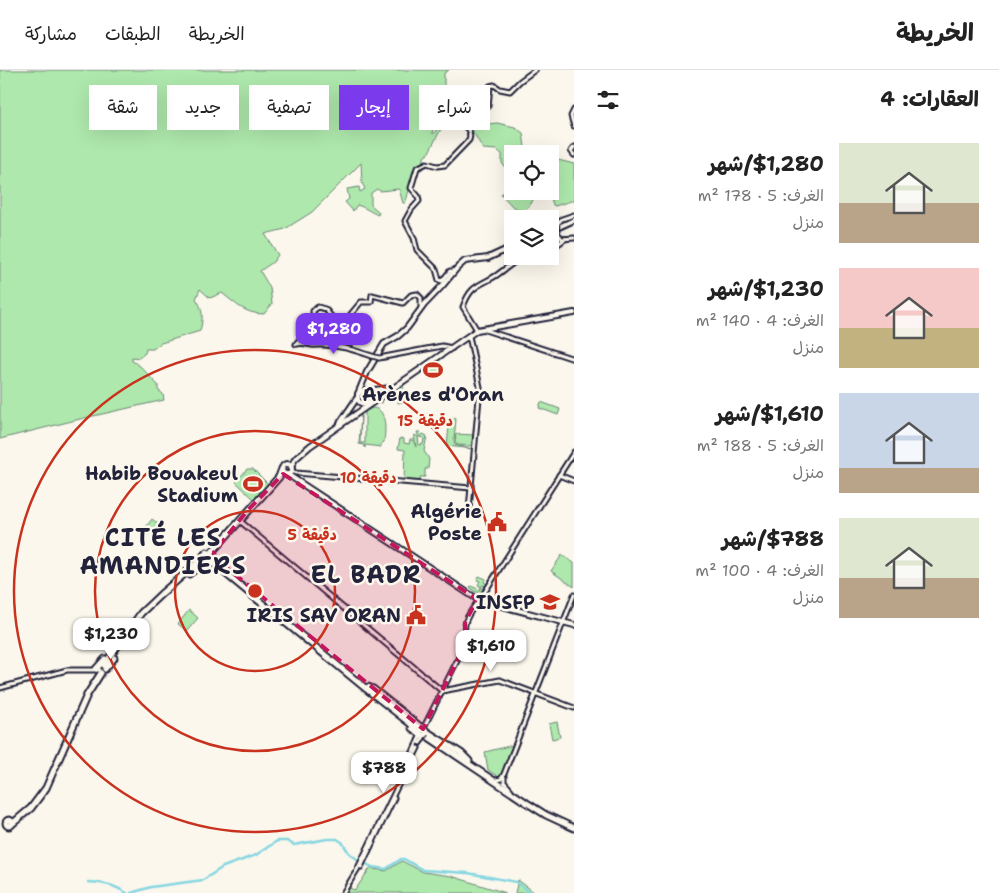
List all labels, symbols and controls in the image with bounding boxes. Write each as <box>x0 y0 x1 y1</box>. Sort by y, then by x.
text: الخريطة <box>896 17 974 49</box>
text: مشاركة <box>25 22 77 46</box>
text: الطبقات <box>105 22 161 46</box>
text: الخريطة <box>189 22 245 46</box>
chip: شقة <box>89 85 157 130</box>
chip: جديد <box>167 85 239 130</box>
chip: تصفية <box>249 85 329 130</box>
chip: إيجار <box>339 85 409 130</box>
chip: شراء <box>419 85 490 130</box>
text: العقارات: 4 <box>880 85 979 113</box>
icon: filters <box>594 86 622 114</box>
map controls <box>504 145 559 265</box>
button: locate <box>504 145 559 200</box>
text: $1,280/شهر <box>708 150 824 178</box>
icon: home <box>879 163 939 223</box>
text: الغرف: 5 · 178 m² <box>698 185 824 206</box>
button: layers <box>504 210 559 265</box>
text: منزل <box>792 212 824 233</box>
text: $1,230/شهر <box>709 275 824 303</box>
icon: home <box>879 288 939 348</box>
text: الغرف: 4 · 140 m² <box>696 310 824 331</box>
pin: $1,280 <box>293 312 375 355</box>
text: $1,280 <box>307 318 361 339</box>
text: منزل <box>792 337 824 358</box>
sports icon: Arènes d'Oran <box>422 359 444 381</box>
place label: Arènes d'Oran <box>362 382 504 407</box>
text: $1,610/شهر <box>716 400 824 428</box>
text: 15 دقيقة <box>397 411 453 431</box>
icon: home <box>879 413 939 473</box>
text: الغرف: 5 · 188 m² <box>697 435 824 456</box>
place label: Habib Bouakeul Stadium <box>85 461 238 508</box>
text: منزل <box>792 462 824 483</box>
text: 10 دقيقة <box>340 468 396 488</box>
sports icon: Habib Bouakeul Stadium <box>242 473 264 495</box>
place label: Algérie Poste <box>411 499 482 546</box>
public building icon: Algérie Poste <box>486 511 508 533</box>
district label: CITÉ LES AMANDIERS <box>80 520 246 582</box>
text: 5 دقيقة <box>287 525 337 545</box>
text: $788/شهر <box>722 525 824 553</box>
icon: home <box>879 538 939 598</box>
district label: EL BADR <box>311 559 421 591</box>
text: الغرف: 4 · 100 m² <box>695 560 824 581</box>
centre of rings <box>246 582 264 600</box>
text: منزل <box>792 587 824 608</box>
place label: INSFP <box>476 590 535 615</box>
school or university icon: INSFP <box>539 591 561 613</box>
place label: IRIS SAV ORAN <box>247 603 401 628</box>
public building icon: IRIS SAV ORAN <box>405 604 427 626</box>
pin: $1,230 <box>70 618 152 660</box>
text: $1,230 <box>84 623 138 644</box>
pin: $1,610 <box>450 630 532 672</box>
text: $1,610 <box>467 635 516 656</box>
pin: $788 <box>354 752 414 794</box>
text: $788 <box>362 757 406 778</box>

